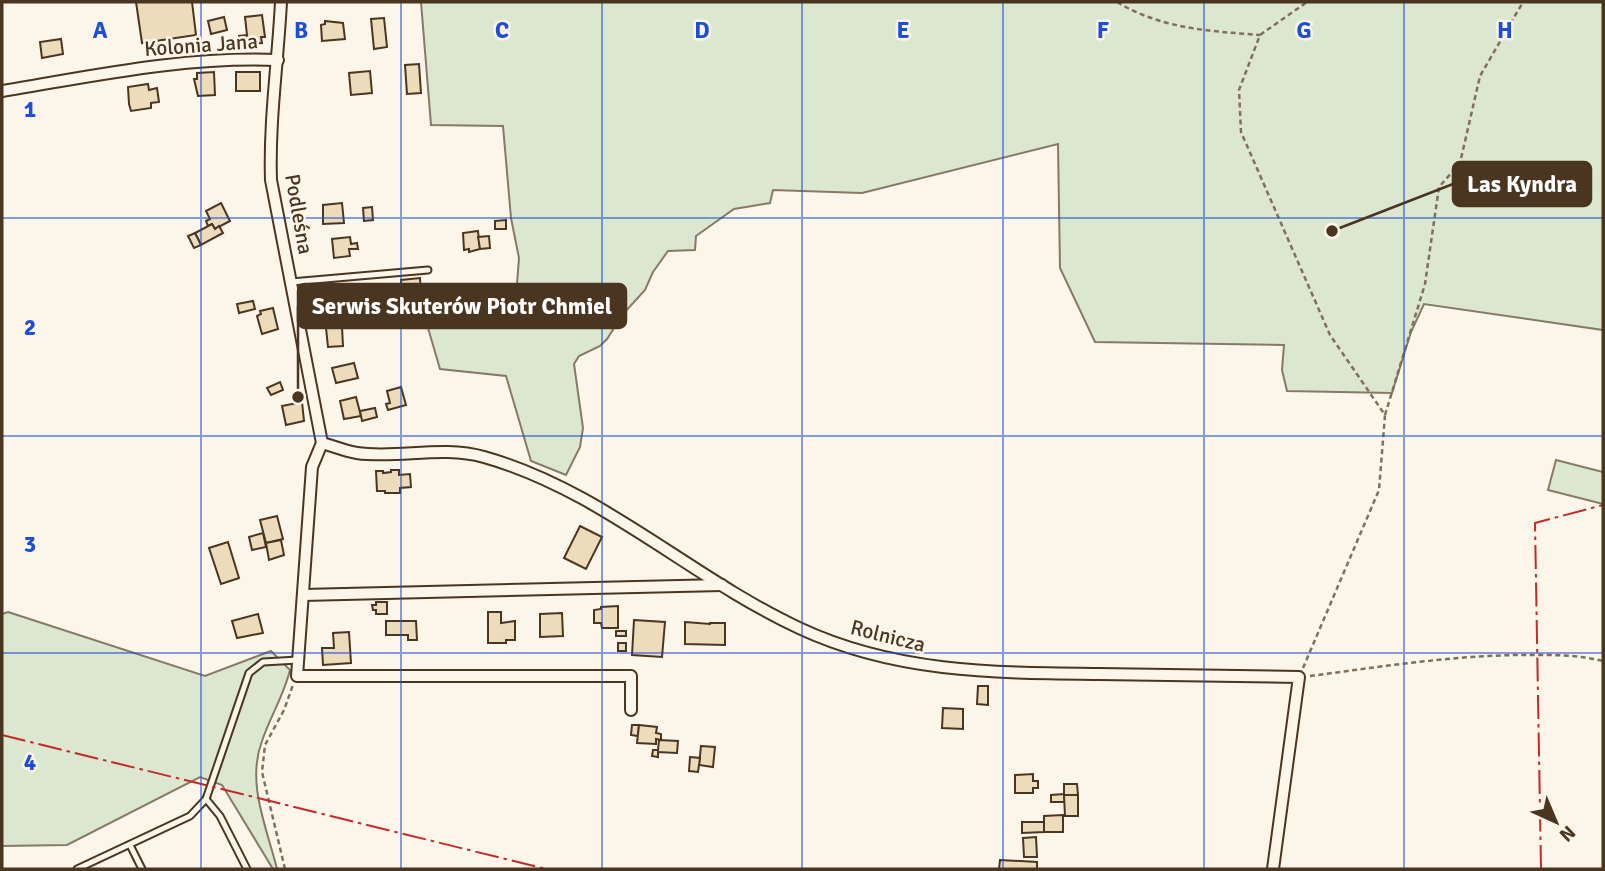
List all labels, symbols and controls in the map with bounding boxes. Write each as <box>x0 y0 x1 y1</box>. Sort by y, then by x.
text: A <box>93 16 108 45</box>
text: B <box>294 16 308 45</box>
text: C <box>495 16 509 45</box>
text: D <box>694 16 710 45</box>
text: E <box>896 16 910 45</box>
text: F <box>1097 16 1109 45</box>
text: G <box>1296 16 1312 45</box>
text: H <box>1497 16 1513 45</box>
street label: Kolonia Jana <box>143 28 259 62</box>
text: 1 <box>24 95 36 124</box>
callout: Las Kyndra <box>1453 162 1591 206</box>
text: Las Kyndra <box>1467 170 1577 199</box>
street label: Podleśna <box>279 172 319 256</box>
callout: Serwis Skuterów Piotr Chmiel <box>298 284 626 328</box>
text: Serwis Skuterów Piotr Chmiel <box>312 292 612 321</box>
text: 2 <box>24 313 36 342</box>
text: 3 <box>24 530 36 559</box>
street label: Rolnicza <box>848 614 928 658</box>
text: 4 <box>24 748 36 777</box>
north arrow <box>1521 787 1591 857</box>
text: N <box>1554 820 1580 847</box>

